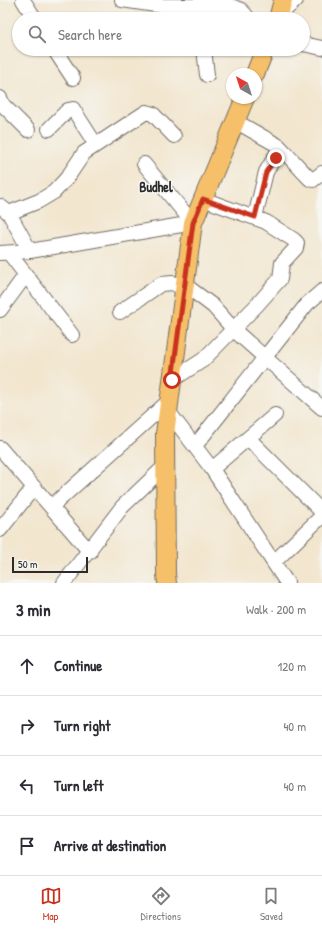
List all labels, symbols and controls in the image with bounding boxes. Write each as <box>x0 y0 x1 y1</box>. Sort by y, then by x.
search box <box>12 12 310 56</box>
icon: search <box>26 23 48 45</box>
text: Search here <box>58 24 122 45</box>
north arrow <box>226 68 262 104</box>
route end <box>267 149 285 167</box>
district label: Budhel <box>139 177 173 196</box>
route start <box>163 371 181 389</box>
scale bar <box>12 555 88 574</box>
text: 50 m <box>18 557 38 571</box>
text: 3 min <box>16 598 51 621</box>
text: Walk · 200 m <box>246 600 306 618</box>
icon: ahead <box>16 655 38 677</box>
text: Continue <box>54 655 102 676</box>
text: 120 m <box>278 657 306 675</box>
icon: right <box>16 715 38 737</box>
text: Turn right <box>54 715 110 736</box>
text: 40 m <box>283 717 306 735</box>
icon: left <box>16 775 38 797</box>
text: Turn left <box>54 775 104 796</box>
text: 40 m <box>283 777 306 795</box>
icon: arrive <box>16 835 38 857</box>
text: Arrive at destination <box>54 835 166 856</box>
tab: Map <box>40 885 62 923</box>
tab: Directions <box>141 885 181 923</box>
tab: Saved <box>260 885 282 923</box>

